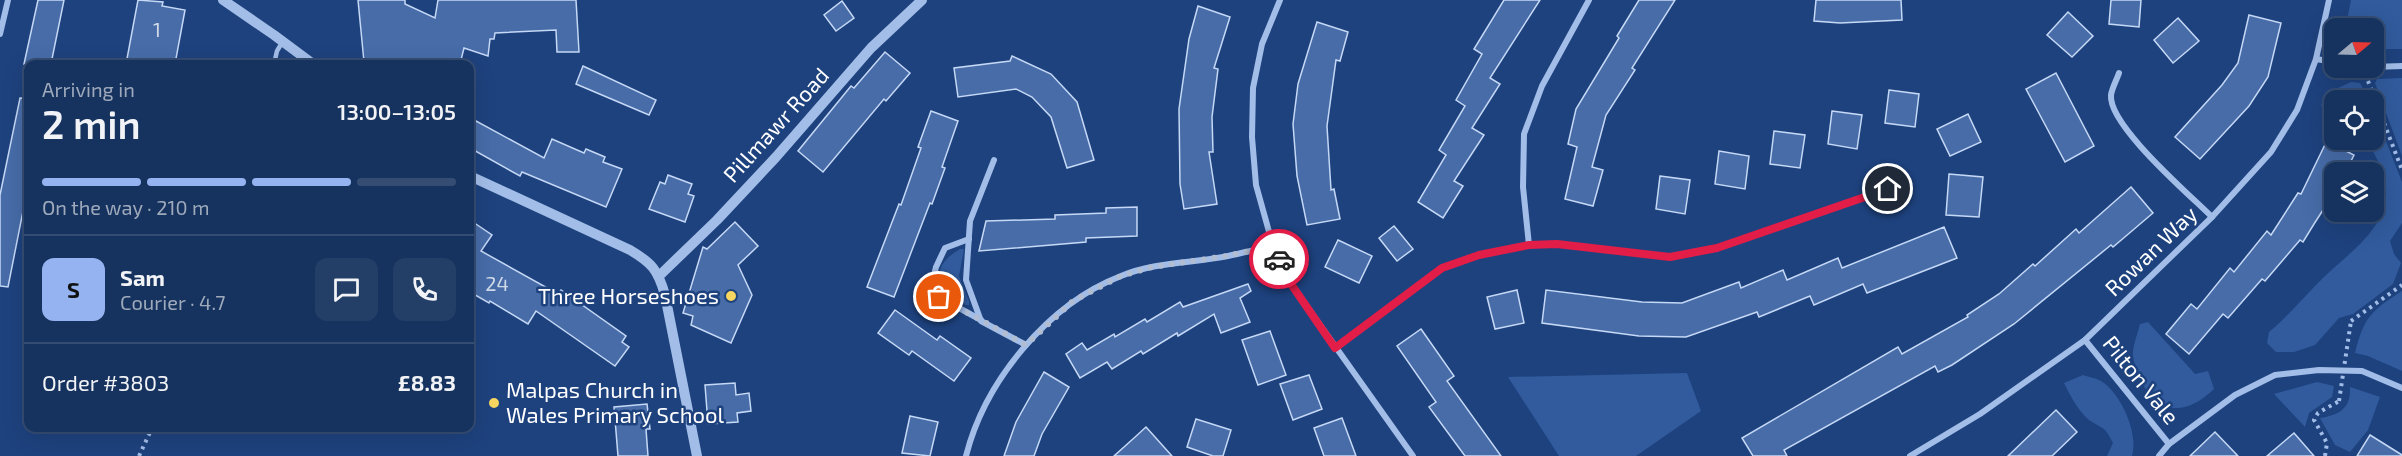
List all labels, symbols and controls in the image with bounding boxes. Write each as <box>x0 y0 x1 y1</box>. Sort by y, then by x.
house number: 1 <box>153 17 161 41</box>
north arrow <box>2324 18 2384 78</box>
map controls <box>2324 18 2384 222</box>
street label: Pillmawr Road <box>717 62 833 187</box>
text: Arriving in <box>42 77 135 101</box>
button: locate <box>2324 90 2384 150</box>
text: 13:00–13:05 <box>337 98 456 124</box>
text: 2 min <box>42 100 141 147</box>
button: layers <box>2324 162 2384 222</box>
pin <box>1862 163 1913 214</box>
icon: home <box>1871 172 1904 205</box>
text: On the way · 210 m <box>42 195 210 219</box>
street label: Rowan Way <box>2099 200 2202 301</box>
courier <box>1249 229 1309 289</box>
icon: car <box>1263 243 1296 276</box>
button: chat <box>315 258 378 321</box>
button: phone <box>393 258 456 321</box>
text: Sam <box>120 264 165 290</box>
house number: 24 <box>485 271 509 295</box>
pin <box>913 271 964 322</box>
text: S <box>67 276 80 302</box>
icon: bag <box>922 280 955 313</box>
place label: Three Horseshoes <box>538 282 719 308</box>
marker: Three Horseshoes <box>724 289 738 303</box>
text: Courier · 4.7 <box>120 290 226 314</box>
street label: Pilton Vale <box>2098 330 2185 429</box>
text: Order #3803 <box>42 369 169 395</box>
text: £8.83 <box>398 369 456 395</box>
place label: Malpas Church in Wales Primary School <box>506 376 724 427</box>
marker: Malpas Church in Wales Primary School <box>487 396 501 410</box>

